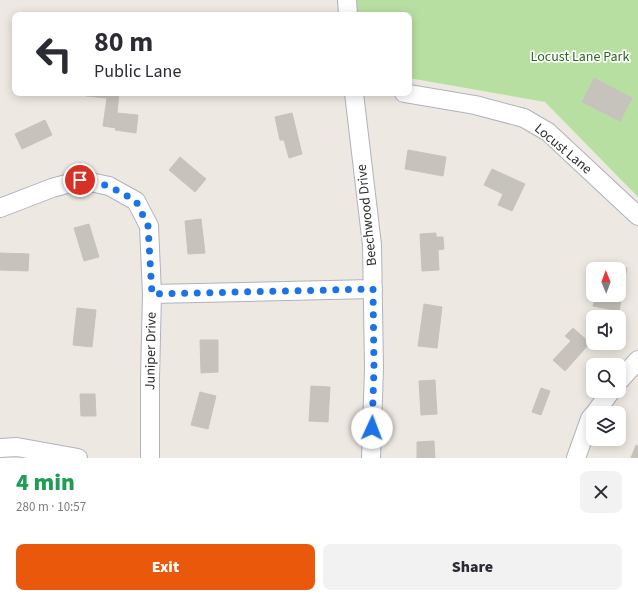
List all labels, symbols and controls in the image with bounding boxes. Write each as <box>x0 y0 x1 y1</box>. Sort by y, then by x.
text: 80 m <box>94 22 153 62</box>
icon: left <box>28 28 80 80</box>
park label: Locust Lane Park <box>531 47 629 67</box>
text: Public Lane <box>94 59 181 84</box>
street label: Locust Lane <box>530 119 596 179</box>
pin <box>63 163 97 197</box>
street label: Beechwood Drive <box>352 163 382 267</box>
icon: arrive <box>69 169 91 191</box>
north arrow <box>586 262 626 302</box>
map controls <box>586 262 626 446</box>
button: sound <box>586 310 626 350</box>
street label: Juniper Drive <box>140 312 162 390</box>
button: search <box>586 358 626 398</box>
button: layers <box>586 406 626 446</box>
position arrow <box>351 407 393 449</box>
text: 4 min <box>16 465 75 500</box>
button: close <box>580 471 622 513</box>
text: 280 m · 10:57 <box>16 498 86 516</box>
button: Exit <box>16 544 315 590</box>
button: Share <box>323 544 622 590</box>

